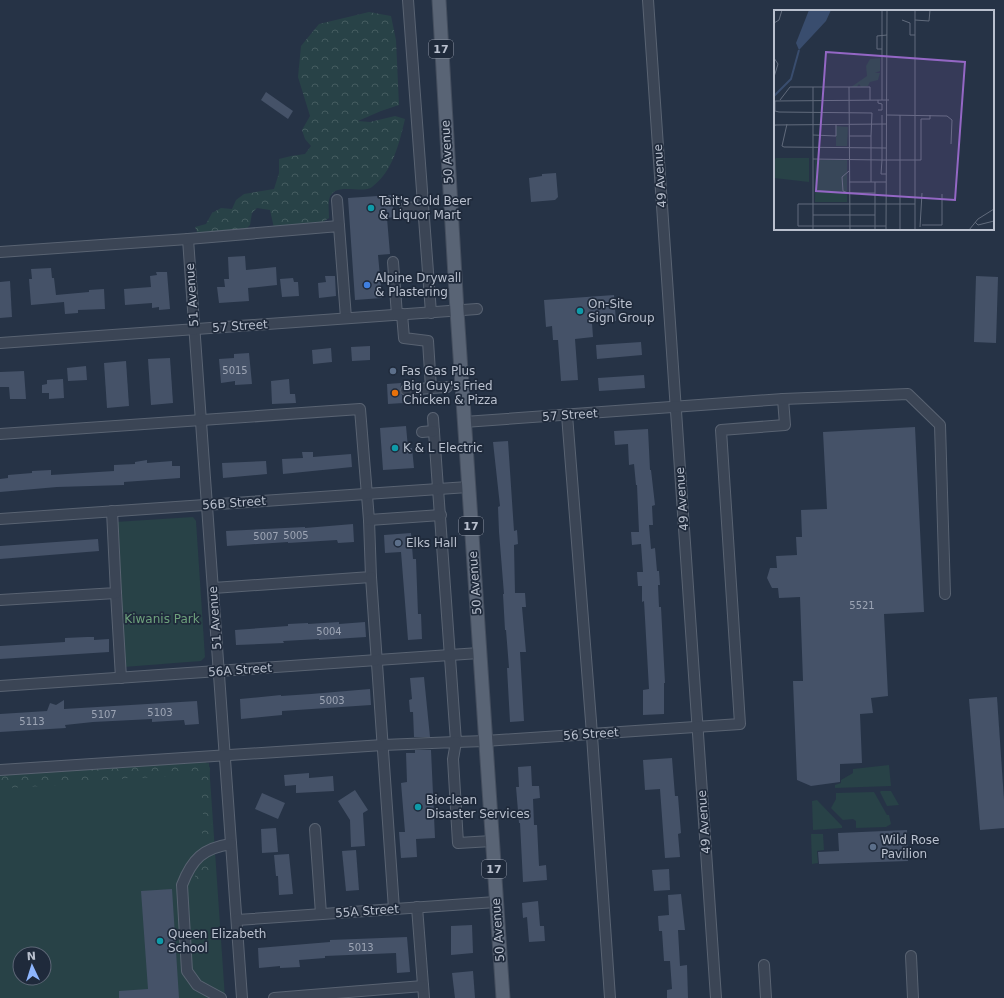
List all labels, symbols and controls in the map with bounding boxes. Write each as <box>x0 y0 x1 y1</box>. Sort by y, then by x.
inset map <box>774 10 994 230</box>
road number: 17 <box>429 40 453 58</box>
street label: 50 Avenue <box>438 120 456 184</box>
street label: 49 Avenue <box>651 144 669 208</box>
place label: Tait's Cold Beer & Liquor Mart <box>378 194 472 222</box>
marker: Tait's Cold Beer & Liquor Mart <box>366 203 376 213</box>
street label: 51 Avenue <box>183 263 201 327</box>
place label: Alpine Drywall & Plastering <box>375 271 461 299</box>
marker: Alpine Drywall & Plastering <box>362 280 372 290</box>
place label: On-Site Sign Group <box>588 297 655 325</box>
marker: On-Site Sign Group <box>575 306 585 316</box>
street label: 57 Street <box>212 317 268 335</box>
place label: Fas Gas Plus <box>401 364 475 378</box>
house number: 5015 <box>222 365 248 376</box>
marker: Fas Gas Plus <box>388 366 398 376</box>
place label: Big Guy's Fried Chicken & Pizza <box>403 379 498 407</box>
marker: Big Guy's Fried Chicken & Pizza <box>390 388 400 398</box>
street label: 57 Street <box>542 406 598 424</box>
place label: K & L Electric <box>403 441 483 455</box>
marker: K & L Electric <box>390 443 400 453</box>
street label: 49 Avenue <box>673 467 691 531</box>
street label: 56B Street <box>202 494 267 512</box>
road number: 17 <box>459 517 483 535</box>
house number: 5005 <box>283 530 309 541</box>
house number: 5007 <box>253 531 279 542</box>
place label: Elks Hall <box>406 536 457 550</box>
marker: Elks Hall <box>393 538 403 548</box>
street label: 50 Avenue <box>466 551 484 615</box>
street label: 51 Avenue <box>206 586 224 650</box>
house number: 5521 <box>849 600 875 611</box>
park label: Kiwanis Park <box>124 612 200 626</box>
house number: 5004 <box>316 626 342 637</box>
street label: 56A Street <box>208 661 273 679</box>
house number: 5003 <box>319 695 345 706</box>
house number: 5103 <box>147 707 173 718</box>
house number: 5107 <box>91 709 117 720</box>
house number: 5113 <box>19 716 45 727</box>
street label: 56 Street <box>563 725 619 743</box>
street label: 49 Avenue <box>695 790 713 854</box>
place label: Bioclean Disaster Services <box>426 793 530 821</box>
marker: Bioclean Disaster Services <box>413 802 423 812</box>
place label: Wild Rose Pavilion <box>881 833 939 861</box>
marker: Wild Rose Pavilion <box>868 842 878 852</box>
road number: 17 <box>482 860 506 878</box>
street label: 50 Avenue <box>489 898 507 962</box>
street label: 55A Street <box>335 902 400 920</box>
place label: Queen Elizabeth School <box>168 927 266 955</box>
marker: Queen Elizabeth School <box>155 936 165 946</box>
house number: 5013 <box>348 942 374 953</box>
north arrow <box>12 946 52 986</box>
text: N <box>26 950 36 963</box>

